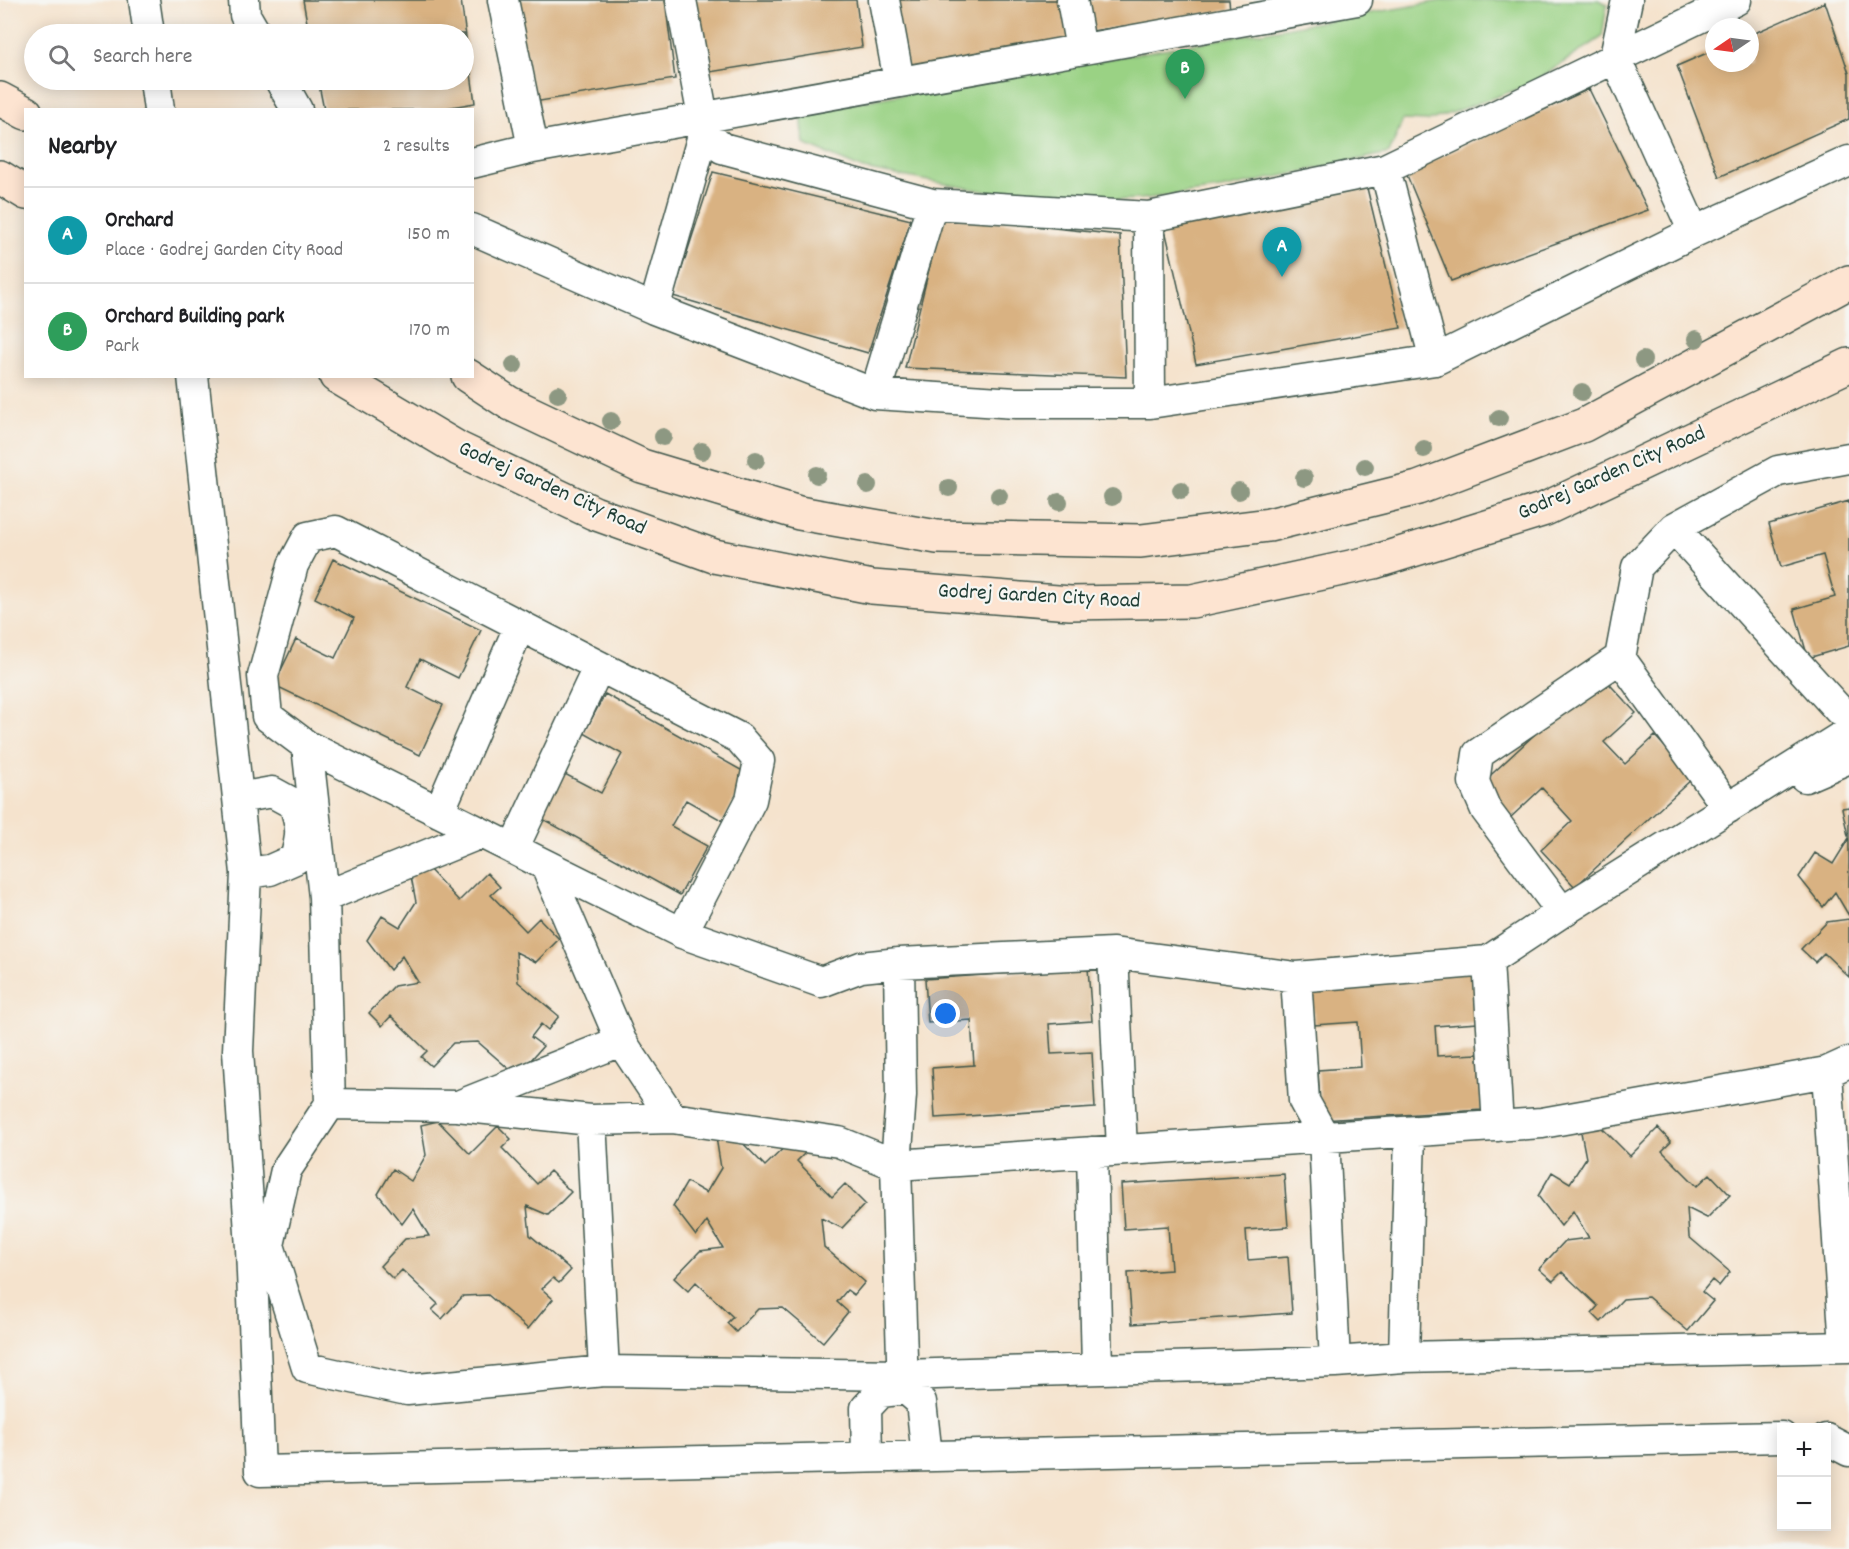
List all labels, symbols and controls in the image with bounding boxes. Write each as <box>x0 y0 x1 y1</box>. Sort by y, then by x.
north arrow <box>1705 18 1759 72</box>
search box <box>24 24 474 90</box>
icon: search <box>45 41 78 74</box>
text: Search here <box>93 42 192 73</box>
pin: B <box>1166 50 1204 99</box>
text: Nearby <box>48 129 116 166</box>
text: 2 results <box>383 133 450 161</box>
text: Orchard <box>105 206 174 237</box>
text: A <box>62 221 73 249</box>
text: 150 m <box>407 221 450 249</box>
pin: A <box>1262 228 1302 277</box>
text: Place · Godrej Garden City Road <box>105 237 343 265</box>
text: Orchard Building park <box>105 302 285 333</box>
text: B <box>63 317 72 345</box>
text: 170 m <box>409 317 450 345</box>
text: Park <box>105 333 139 361</box>
street label: Godrej Garden City Road <box>1513 419 1711 529</box>
street label: Godrej Garden City Road <box>453 434 651 544</box>
street label: Godrej Garden City Road <box>937 576 1141 618</box>
your location <box>931 999 960 1028</box>
map controls <box>1777 1423 1831 1531</box>
button: + <box>1777 1423 1831 1477</box>
button: − <box>1777 1477 1831 1531</box>

